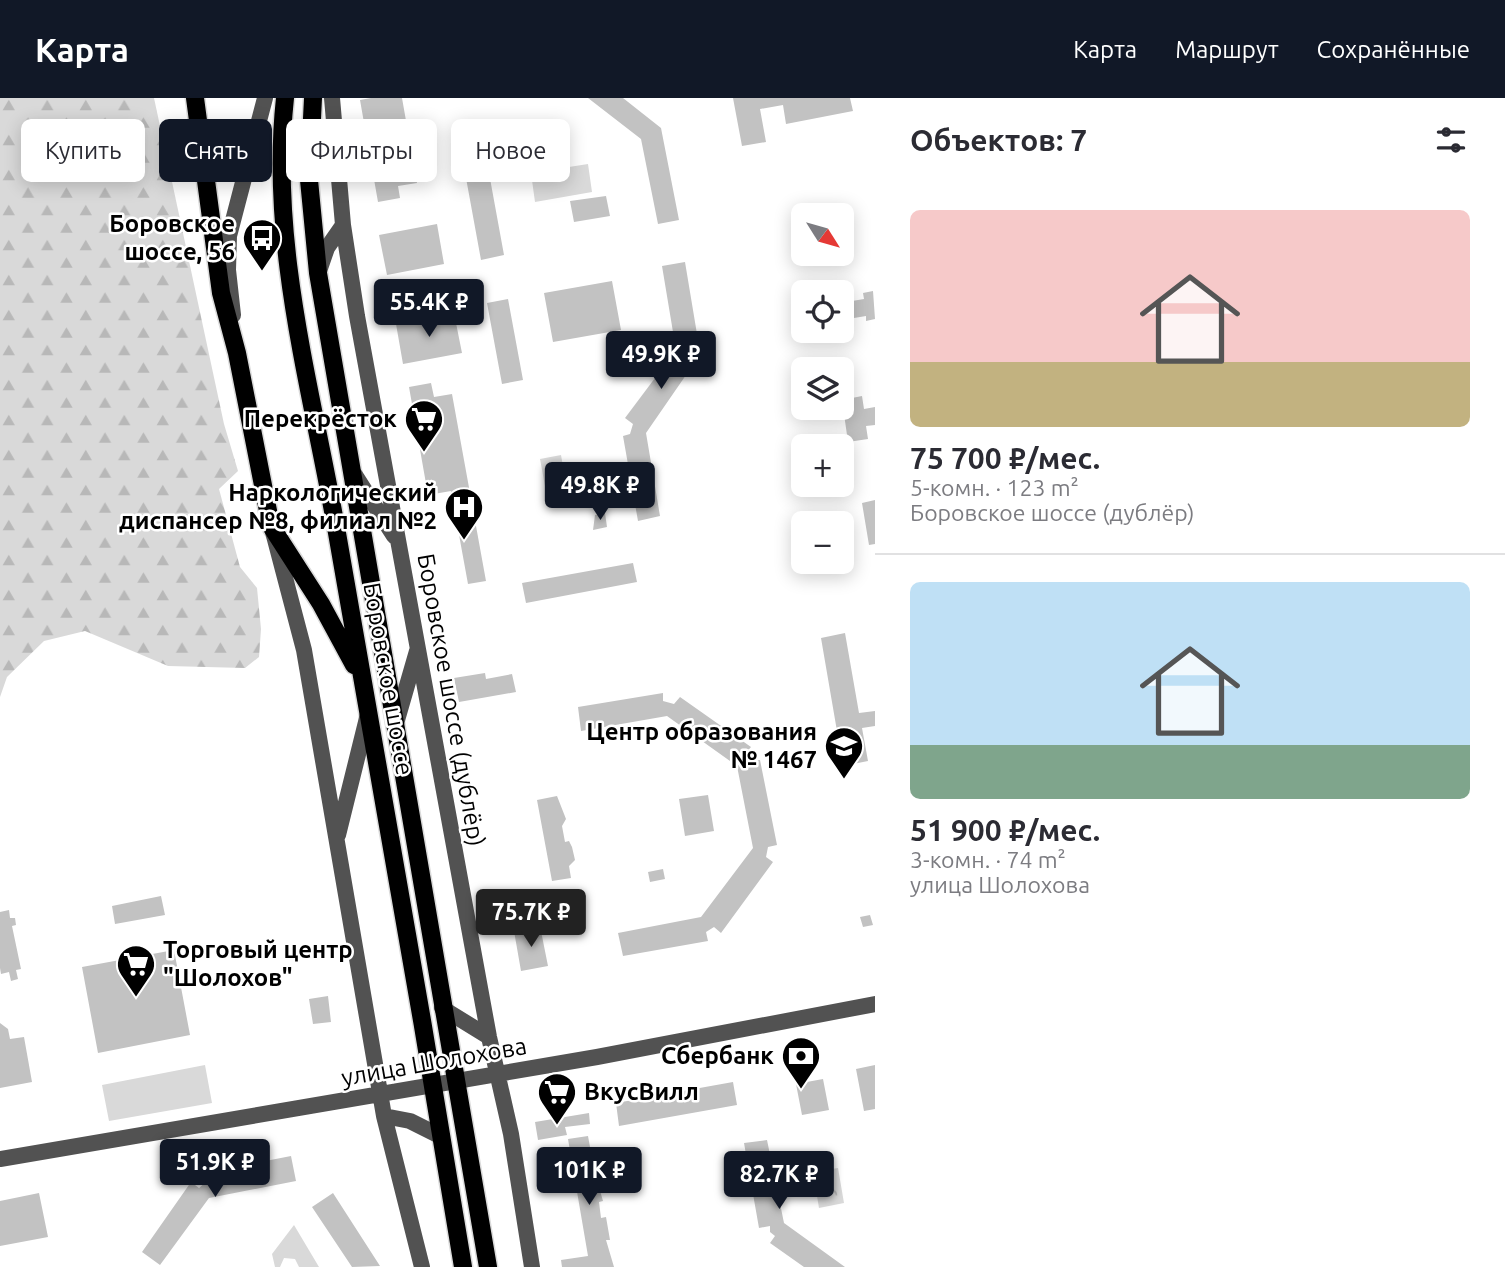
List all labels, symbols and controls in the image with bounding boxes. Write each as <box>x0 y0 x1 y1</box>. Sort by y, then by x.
text: Карта <box>35 31 129 68</box>
text: Карта <box>1073 36 1137 63</box>
text: Маршрут <box>1175 36 1279 63</box>
text: Сохранённые <box>1317 36 1470 63</box>
chip: Купить <box>21 119 145 182</box>
chip: Снять <box>159 119 272 182</box>
chip: Фильтры <box>286 119 437 182</box>
chip: Новое <box>451 119 570 182</box>
icon: filters <box>1432 121 1470 159</box>
text: Объектов: 7 <box>910 123 1087 157</box>
north arrow <box>791 203 854 266</box>
map controls <box>791 203 854 574</box>
place label: Боровское шоссе, 56 <box>109 210 235 265</box>
bus stop icon: Боровское шоссе, 56 <box>241 217 283 272</box>
icon: home <box>1127 256 1253 382</box>
pin: 55.4K ₽ <box>364 280 494 339</box>
button: locate <box>791 280 854 343</box>
text: 55.4K ₽ <box>390 289 468 314</box>
pin: 49.9K ₽ <box>596 331 726 391</box>
text: 49.9K ₽ <box>622 341 700 366</box>
button: layers <box>791 357 854 420</box>
supermarket icon: Перекрёсток <box>403 398 445 453</box>
place label: Перекрёсток <box>244 405 397 432</box>
button: + <box>791 434 854 497</box>
text: 75 700 ₽/мес. <box>910 441 1100 475</box>
pin: 49.8K ₽ <box>535 462 665 522</box>
text: 49.8K ₽ <box>561 472 639 497</box>
text: 5-комн. · 123 m² <box>910 475 1079 500</box>
place label: Наркологический диспансер №8, филиал №2 <box>119 479 437 534</box>
hospital icon: Наркологический диспансер №8, филиал №2 <box>443 486 485 541</box>
text: Боровское шоссе (дублёр) <box>910 500 1195 525</box>
button: − <box>791 511 854 574</box>
street label: Боровское шоссе (дублёр) <box>412 551 491 848</box>
street label: Боровское шоссе <box>358 581 419 777</box>
icon: home <box>1127 628 1253 754</box>
place label: Центр образования № 1467 <box>586 718 817 773</box>
school or university icon: Центр образования № 1467 <box>823 725 865 780</box>
text: 51 900 ₽/мес. <box>910 813 1100 847</box>
text: 3-комн. · 74 m² <box>910 847 1066 872</box>
text: улица Шолохова <box>910 872 1090 897</box>
pin: 75.7K ₽ <box>466 890 596 949</box>
text: 75.7K ₽ <box>492 899 570 924</box>
place label: Торговый центр "Шолохов" <box>163 936 353 991</box>
supermarket icon: Торговый центр "Шолохов" <box>115 943 157 998</box>
street label: улица Шолохова <box>339 1032 529 1091</box>
bank icon: Сбербанк <box>780 1035 822 1090</box>
place label: Сбербанк <box>661 1042 774 1069</box>
supermarket icon: ВкусВилл <box>536 1071 578 1126</box>
place label: ВкусВилл <box>584 1078 699 1105</box>
pin: 51.9K ₽ <box>150 1140 280 1199</box>
pin: 101K ₽ <box>532 1148 646 1207</box>
text: 51.9K ₽ <box>176 1149 254 1174</box>
pin: 82.7K ₽ <box>714 1152 844 1211</box>
text: 101K ₽ <box>553 1157 625 1182</box>
text: 82.7K ₽ <box>740 1161 818 1186</box>

